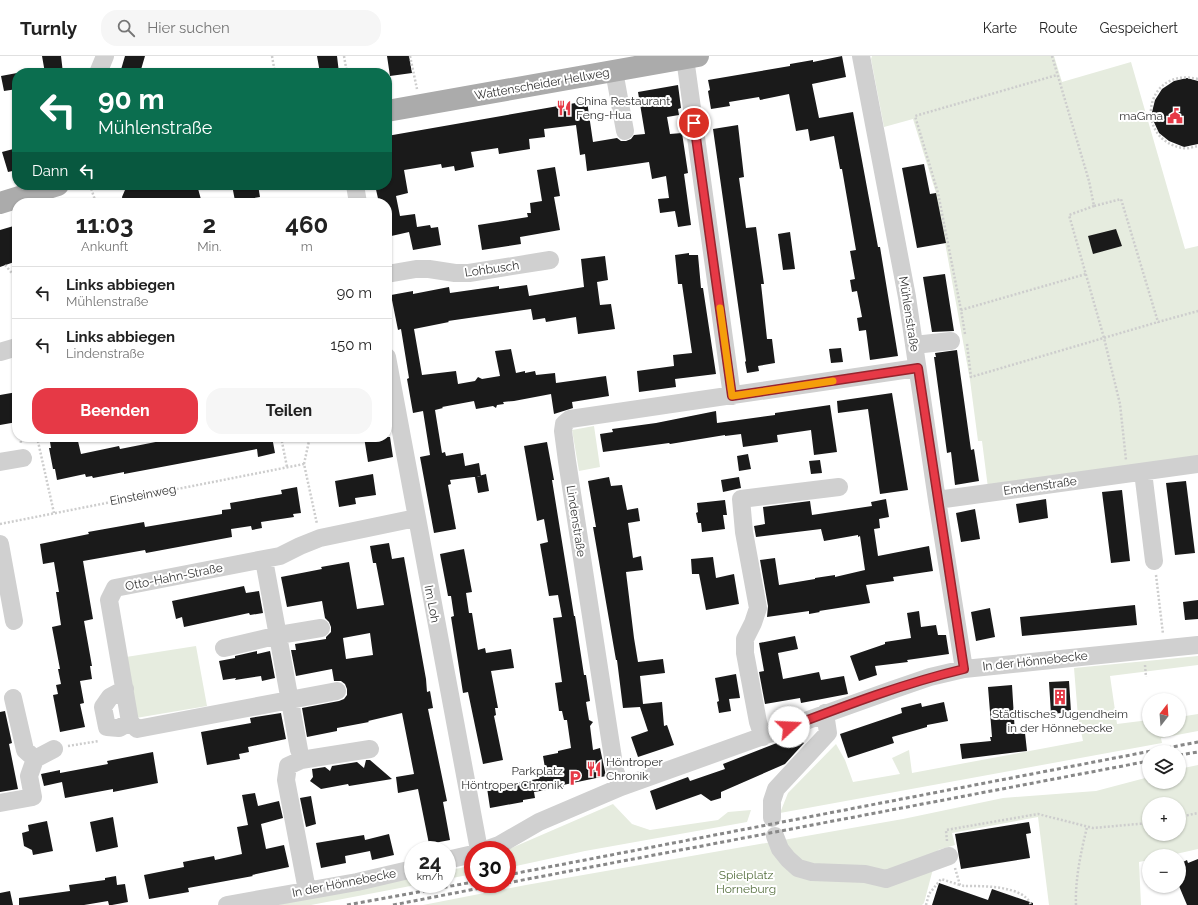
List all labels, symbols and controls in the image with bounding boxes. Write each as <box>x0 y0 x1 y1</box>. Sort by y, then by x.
search box <box>101 10 381 46</box>
text: Turnly <box>20 17 77 39</box>
icon: search <box>115 17 137 39</box>
text: Hier suchen <box>147 19 230 37</box>
text: Karte <box>983 20 1017 36</box>
text: Route <box>1039 20 1077 36</box>
text: Gespeichert <box>1099 20 1178 36</box>
street label: Wattenscheider Hellweg <box>473 65 611 103</box>
text: 90 m <box>98 83 164 116</box>
icon: left <box>32 84 84 136</box>
place label: China Restaurant Feng-Hua <box>576 94 670 122</box>
restaurant icon: China Restaurant Feng-Hua <box>555 99 573 117</box>
pin <box>677 106 711 140</box>
public building icon: maGma <box>1166 107 1184 125</box>
place label: maGma <box>1119 109 1163 123</box>
icon: arrive <box>683 112 705 134</box>
text: Mühlenstraße <box>98 117 212 138</box>
icon: left <box>76 160 98 182</box>
text: Dann <box>32 162 68 180</box>
text: 11:03 <box>76 210 134 239</box>
text: 2 <box>203 210 216 239</box>
text: 460 <box>285 210 328 239</box>
text: Ankunft <box>81 239 128 254</box>
text: Min. <box>197 239 222 254</box>
text: m <box>301 239 313 254</box>
street label: Lohbusch <box>464 258 520 280</box>
street label: Mühlenstraße <box>896 275 922 353</box>
text: Links abbiegen <box>66 276 175 294</box>
icon: left <box>32 282 54 304</box>
text: 90 m <box>336 284 372 302</box>
text: Mühlenstraße <box>66 294 149 309</box>
text: Links abbiegen <box>66 328 175 346</box>
icon: left <box>32 334 54 356</box>
text: 150 m <box>331 336 372 354</box>
text: Lindenstraße <box>66 346 144 361</box>
button: Beenden <box>32 388 198 434</box>
button: Teilen <box>206 388 372 434</box>
street label: Emdenstraße <box>1002 474 1078 498</box>
street label: Einsteinweg <box>109 482 177 508</box>
street label: Lindenstraße <box>563 484 589 558</box>
street label: Otto-Hahn-Straße <box>124 561 224 593</box>
street label: Im Loh <box>421 584 443 624</box>
street label: In der Hönnebecke <box>982 649 1088 673</box>
building icon: Städtisches Jugendheim in der Hönnebecke <box>1051 688 1069 706</box>
north arrow <box>1142 693 1186 737</box>
map controls <box>1142 693 1186 893</box>
position arrow <box>768 706 810 748</box>
place label: Städtisches Jugendheim in der Hönnebecke <box>992 707 1128 735</box>
button: layers <box>1142 745 1186 789</box>
place label: Höntroper Chronik <box>606 755 663 783</box>
restaurant icon: Höntroper Chronik <box>585 760 603 778</box>
place label: Parkplatz Höntroper Chronik <box>461 764 564 792</box>
parking icon: Parkplatz Höntroper Chronik <box>566 769 584 787</box>
button: + <box>1142 797 1186 841</box>
speed limit sign: 30 <box>464 841 516 893</box>
button: − <box>1142 849 1186 893</box>
text: 24 <box>419 850 441 874</box>
street label: In der Hönnebecke <box>291 866 397 900</box>
park label: Spielplatz Horneburg <box>716 868 776 896</box>
text: km/h <box>417 871 443 882</box>

